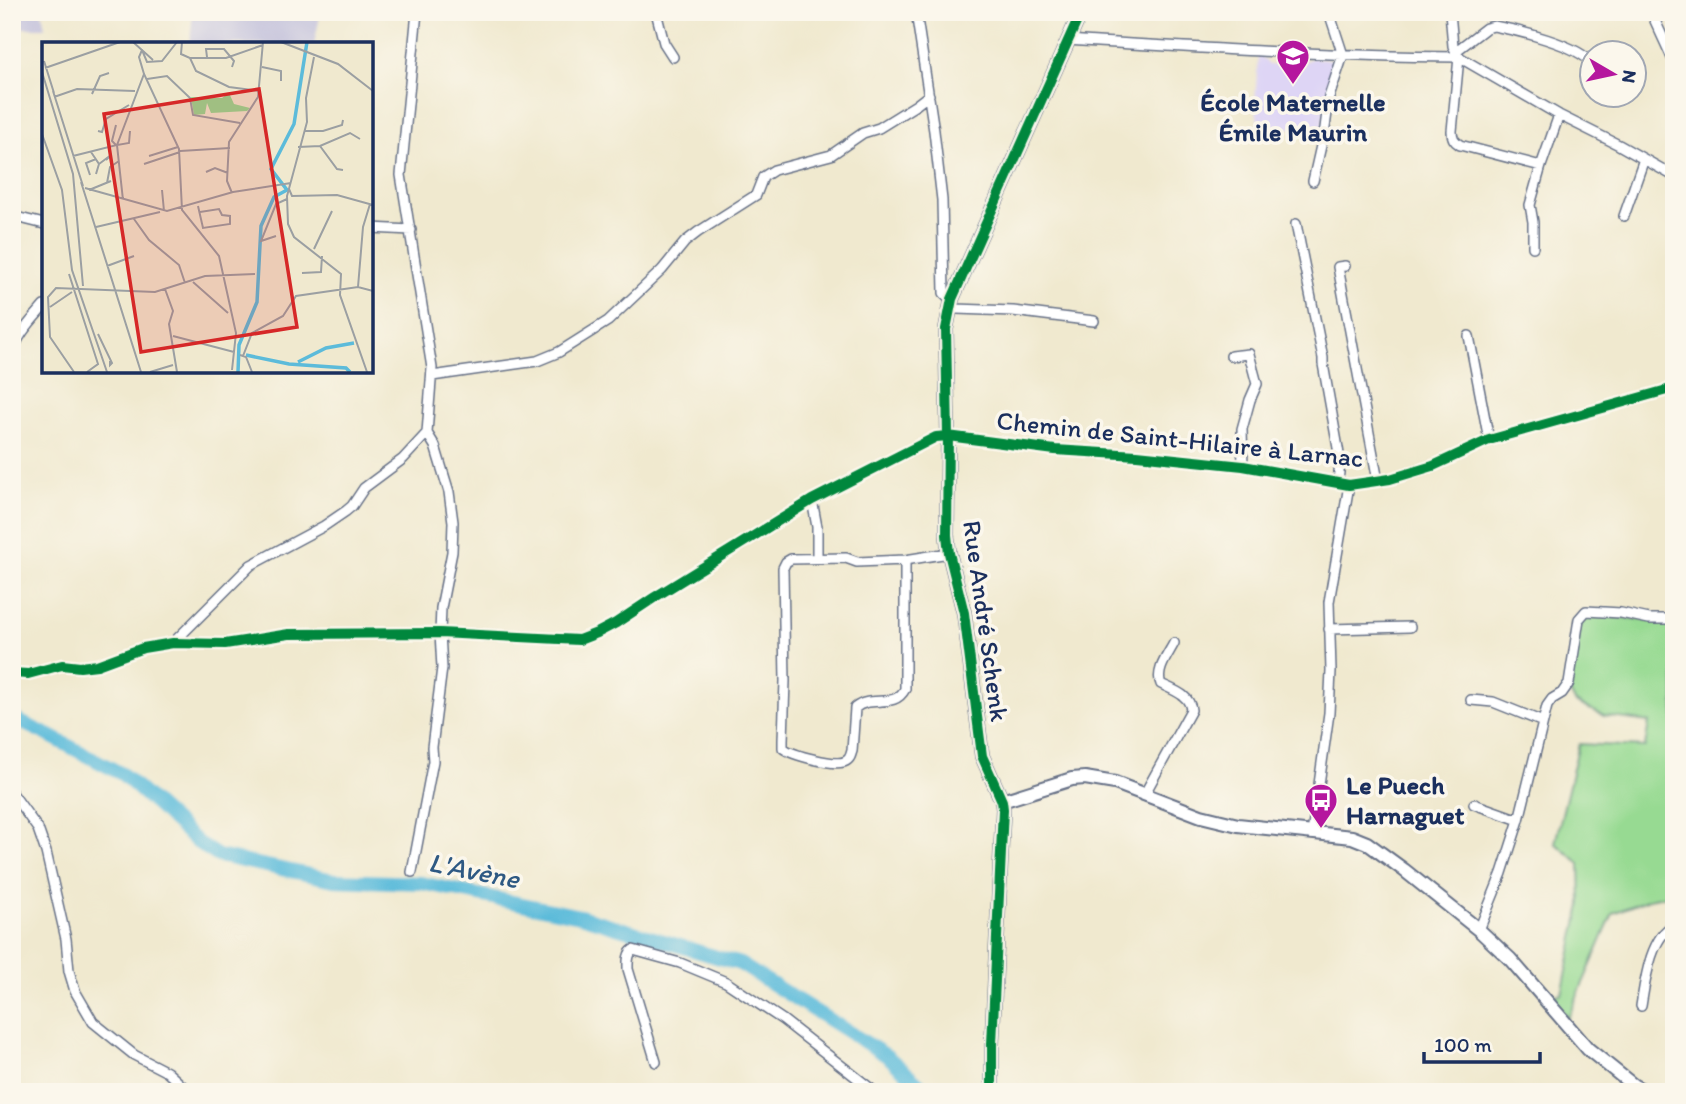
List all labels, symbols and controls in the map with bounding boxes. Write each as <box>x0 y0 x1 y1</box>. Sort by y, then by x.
school or university icon: École Maternelle Émile Maurin <box>1274 37 1312 86</box>
north arrow <box>1578 38 1648 108</box>
inset map <box>42 42 373 373</box>
text: N <box>1617 68 1642 85</box>
place label: École Maternelle Émile Maurin <box>1200 86 1386 148</box>
street label: Chemin de Saint-Hilaire à Larnac <box>995 404 1365 474</box>
street label: Rue André Schenk <box>956 518 1016 724</box>
place label: Le Puech Harnaguet <box>1346 769 1465 831</box>
bus stop icon: Le Puech Harnaguet <box>1302 781 1340 830</box>
water label: L'Avène <box>426 845 524 896</box>
scale bar <box>1424 1020 1539 1064</box>
text: 100 m <box>1434 1032 1492 1057</box>

